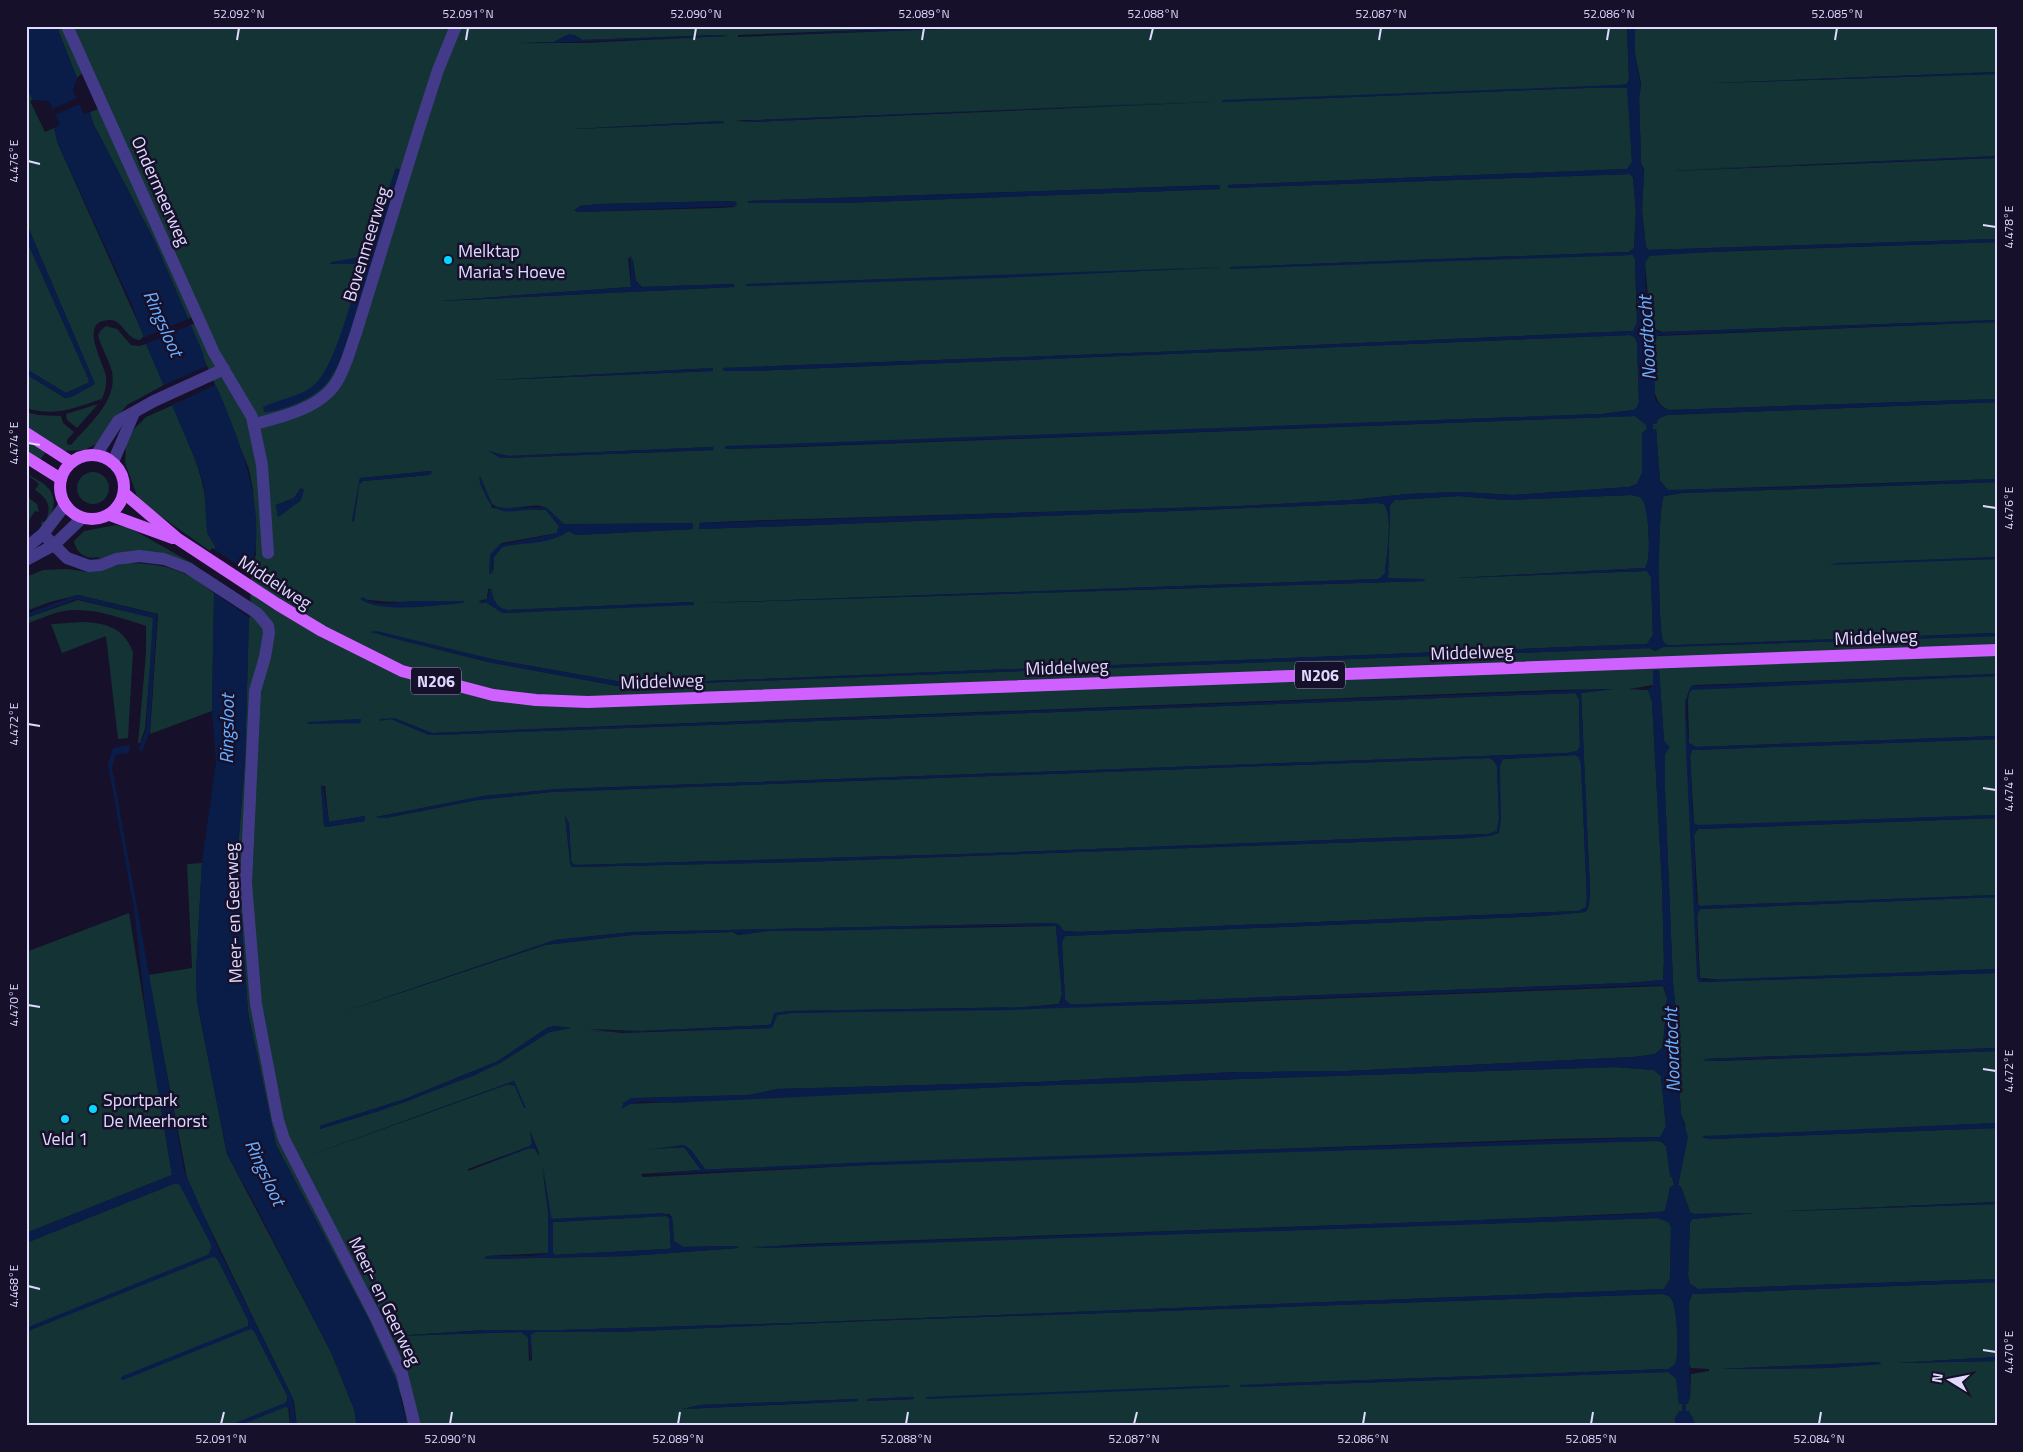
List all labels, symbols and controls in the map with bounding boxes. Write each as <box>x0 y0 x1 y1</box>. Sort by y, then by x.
text: 52.092°N <box>213 4 265 23</box>
text: 52.091°N <box>442 4 494 23</box>
text: 52.090°N <box>670 4 722 23</box>
text: 52.089°N <box>898 4 950 23</box>
text: 52.088°N <box>1127 4 1179 23</box>
text: 52.087°N <box>1355 4 1407 23</box>
text: 52.086°N <box>1583 4 1635 23</box>
text: 52.085°N <box>1811 4 1863 23</box>
street label: Ondermeerweg <box>125 132 197 250</box>
text: 4.476°E <box>4 139 23 182</box>
street label: Bovenmeerweg <box>336 183 396 305</box>
text: 4.478°E <box>1999 205 2018 248</box>
place label: Melktap Maria's Hoeve <box>458 237 565 285</box>
marker: Melktap Maria's Hoeve <box>442 254 454 266</box>
water label: Ringsloot <box>137 285 192 363</box>
water label: Noordtocht <box>1629 293 1663 381</box>
text: 4.474°E <box>4 421 23 464</box>
text: 4.476°E <box>1999 486 2018 529</box>
street label: Middelweg <box>233 548 317 616</box>
street label: Middelweg <box>1834 622 1918 652</box>
street label: Middelweg <box>1430 637 1514 667</box>
street label: Middelweg <box>1025 652 1109 682</box>
road number: N206 <box>1295 662 1345 688</box>
street label: Middelweg <box>620 666 704 696</box>
road number: N206 <box>411 668 461 694</box>
water label: Ringsloot <box>211 692 241 764</box>
text: 4.472°E <box>4 702 23 745</box>
text: 4.474°E <box>1999 768 2018 811</box>
street label: Meer- en Geerweg <box>217 842 249 984</box>
text: 4.470°E <box>4 983 23 1026</box>
water label: Noordtocht <box>1655 1005 1687 1093</box>
text: 4.472°E <box>1999 1049 2018 1092</box>
place label: Sportpark De Meerhorst <box>103 1086 208 1134</box>
marker: Sportpark De Meerhorst <box>87 1103 99 1115</box>
marker: Veld 1 <box>59 1113 71 1125</box>
place label: Veld 1 <box>42 1125 88 1152</box>
water label: Ringsloot <box>238 1134 295 1212</box>
street label: Meer- en Geerweg <box>342 1232 428 1370</box>
text: 4.468°E <box>4 1264 23 1307</box>
text: 4.470°E <box>1999 1330 2018 1373</box>
north arrow <box>1926 1354 1976 1404</box>
text: N <box>1926 1371 1948 1384</box>
text: 52.091°N <box>195 1429 247 1448</box>
text: 52.090°N <box>424 1429 476 1448</box>
text: 52.089°N <box>652 1429 704 1448</box>
text: 52.088°N <box>880 1429 932 1448</box>
text: 52.087°N <box>1108 1429 1160 1448</box>
text: 52.086°N <box>1337 1429 1389 1448</box>
text: 52.085°N <box>1565 1429 1617 1448</box>
text: 52.084°N <box>1793 1429 1845 1448</box>

